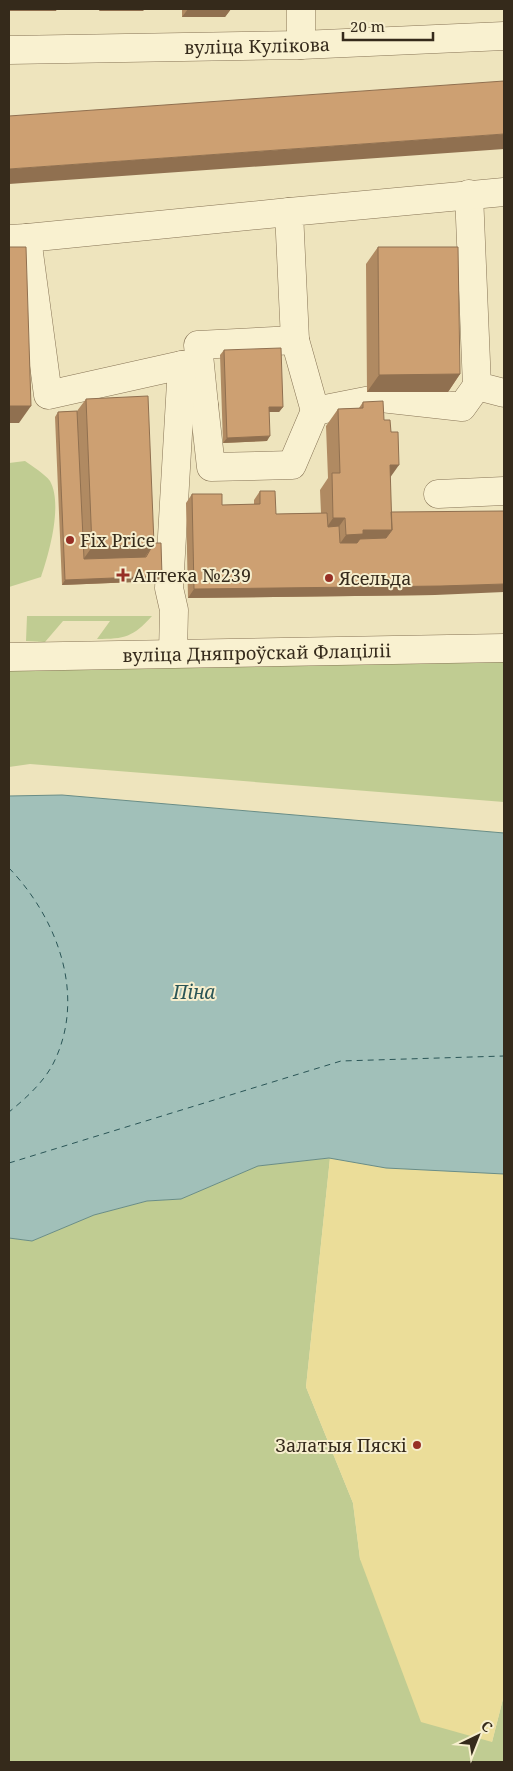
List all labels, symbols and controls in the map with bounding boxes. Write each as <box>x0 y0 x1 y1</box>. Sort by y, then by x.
scale bar <box>343 10 433 42</box>
text: 20 m <box>350 16 385 36</box>
street label: вуліца Кулікова <box>184 32 330 59</box>
place label: Fix Price <box>80 528 155 552</box>
marker: Fix Price <box>64 534 76 546</box>
place label: Аптека №239 <box>133 563 251 587</box>
place label: Ясельда <box>338 566 411 590</box>
marker: Аптека №239 <box>117 569 129 581</box>
marker: Ясельда <box>323 572 335 584</box>
street label: вуліца Дняпроўскай Флаціліі <box>122 638 392 667</box>
water label: Піна <box>172 979 216 1005</box>
place label: Залатыя Пяскі <box>275 1433 407 1457</box>
marker: Залатыя Пяскі <box>411 1439 423 1451</box>
north arrow <box>453 1711 503 1761</box>
text: С <box>477 1716 497 1736</box>

